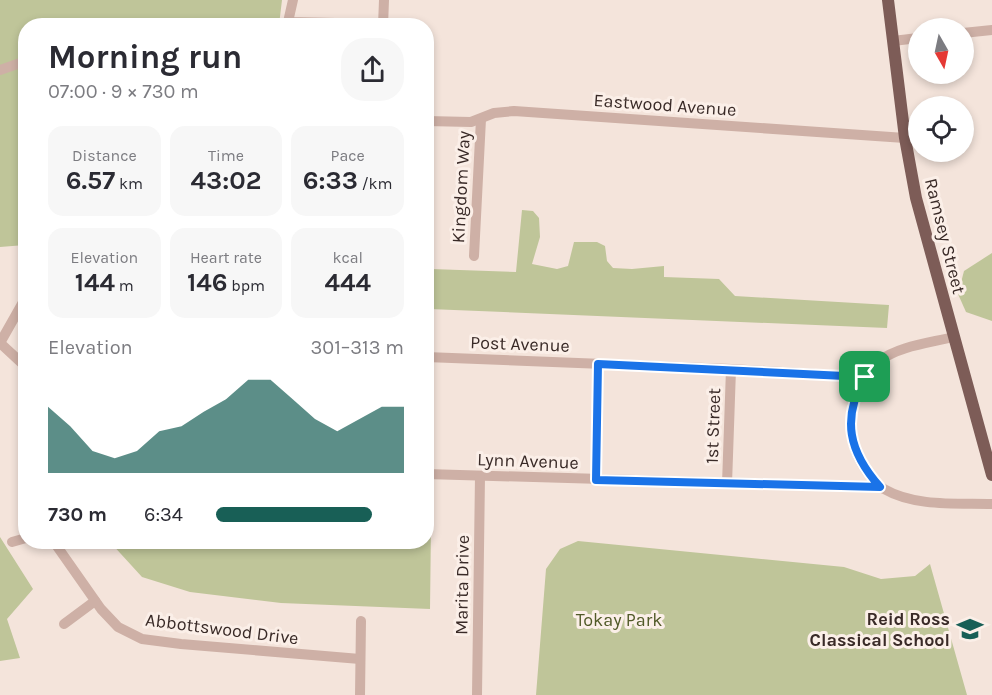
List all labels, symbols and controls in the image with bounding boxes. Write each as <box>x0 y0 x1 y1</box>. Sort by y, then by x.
north arrow <box>908 18 974 84</box>
map controls <box>908 18 974 162</box>
text: Morning run <box>48 38 242 76</box>
button: share <box>341 38 404 101</box>
text: 07:00 · 9 × 730 m <box>48 80 199 103</box>
street label: Eastwood Avenue <box>593 89 737 121</box>
button: locate <box>908 96 974 162</box>
street label: Kingdom Way <box>447 130 475 244</box>
text: Distance <box>72 146 137 165</box>
text: Time <box>208 146 244 165</box>
text: Pace <box>331 146 365 165</box>
text: 6.57 <box>66 165 115 196</box>
text: 43:02 <box>191 165 261 196</box>
text: 6:33 <box>303 165 358 196</box>
text: km <box>115 174 143 193</box>
text: /km <box>358 174 393 193</box>
street label: Ramsey Street <box>920 176 970 296</box>
text: Elevation <box>70 248 138 267</box>
text: Heart rate <box>190 248 262 267</box>
text: kcal <box>332 248 363 267</box>
text: 144 <box>75 267 115 298</box>
text: 146 <box>187 267 227 298</box>
text: 444 <box>324 267 371 298</box>
text: m <box>115 276 134 295</box>
text: bpm <box>227 276 265 295</box>
street label: Post Avenue <box>470 331 570 357</box>
text: Elevation <box>48 336 133 359</box>
text: 301–313 m <box>311 336 404 359</box>
pin <box>839 351 890 402</box>
icon: arrive <box>848 360 881 393</box>
street label: 1st Street <box>701 387 725 464</box>
street label: Lynn Avenue <box>477 448 579 474</box>
text: 730 m <box>48 503 107 526</box>
text: 6:34 <box>144 503 183 526</box>
street label: Marita Drive <box>450 535 474 635</box>
place label: Reid Ross Classical School <box>810 608 950 651</box>
street label: Abbottswood Drive <box>144 609 300 649</box>
park label: Tokay Park <box>576 609 662 631</box>
school or university icon: Reid Ross Classical School <box>955 614 985 644</box>

